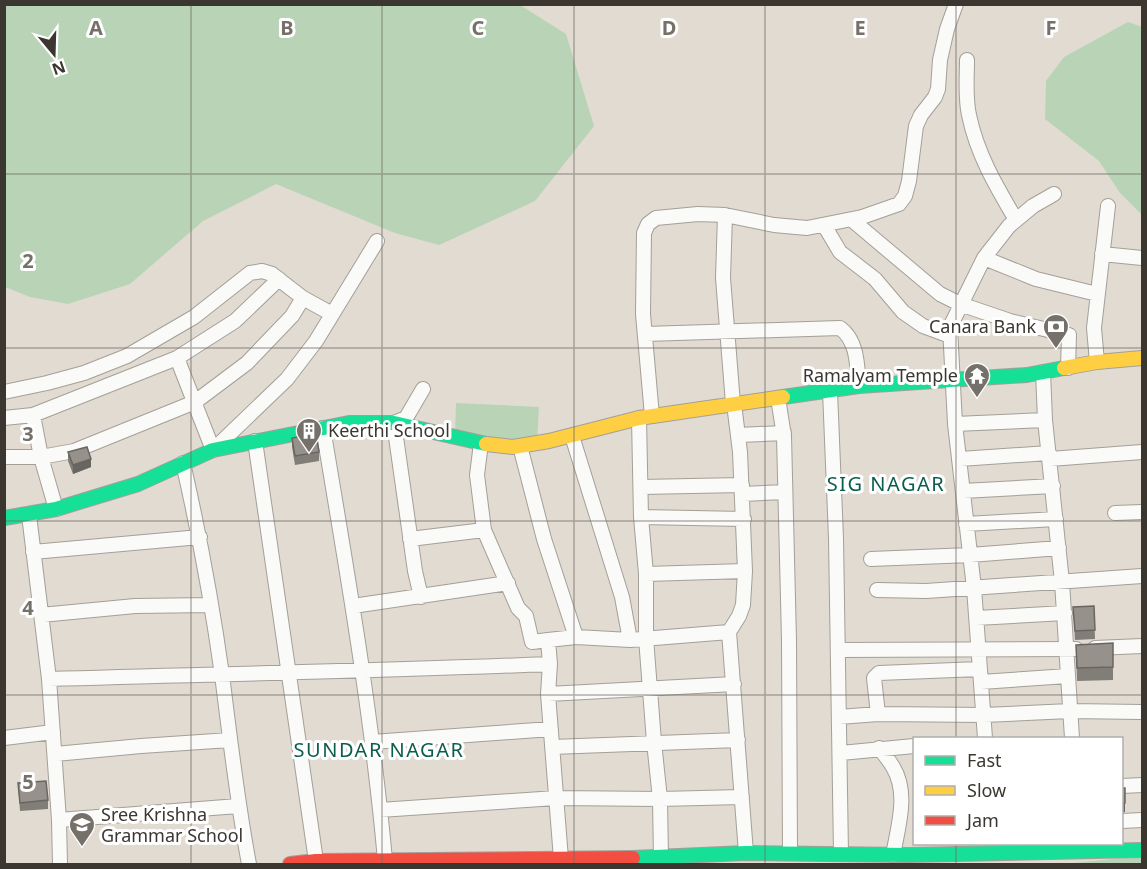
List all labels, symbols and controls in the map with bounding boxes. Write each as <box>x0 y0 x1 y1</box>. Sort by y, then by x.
text: A <box>89 14 103 41</box>
text: B <box>280 14 294 41</box>
text: C <box>472 14 485 41</box>
text: D <box>662 14 676 41</box>
text: E <box>854 14 866 41</box>
text: F <box>1046 14 1056 41</box>
north arrow <box>24 24 84 84</box>
text: N <box>49 56 69 81</box>
text: 2 <box>22 247 34 274</box>
bank icon: Canara Bank <box>1041 312 1071 350</box>
place label: Canara Bank <box>929 314 1036 338</box>
temple icon: Ramalyam Temple <box>962 361 992 399</box>
place label: Ramalyam Temple <box>803 363 958 387</box>
building icon: Keerthi School <box>294 416 324 454</box>
place label: Keerthi School <box>328 418 450 442</box>
text: 3 <box>22 420 34 447</box>
district label: SIG NAGAR <box>827 470 945 497</box>
text: 4 <box>22 594 34 621</box>
district label: SUNDAR NAGAR <box>294 736 464 763</box>
legend <box>913 737 1123 845</box>
text: Fast <box>967 748 1002 772</box>
text: 5 <box>22 768 34 795</box>
text: Slow <box>967 778 1006 802</box>
place label: Sree Krishna Grammar School <box>101 802 243 847</box>
text: Jam <box>965 808 999 832</box>
school or university icon: Sree Krishna Grammar School <box>67 810 97 848</box>

